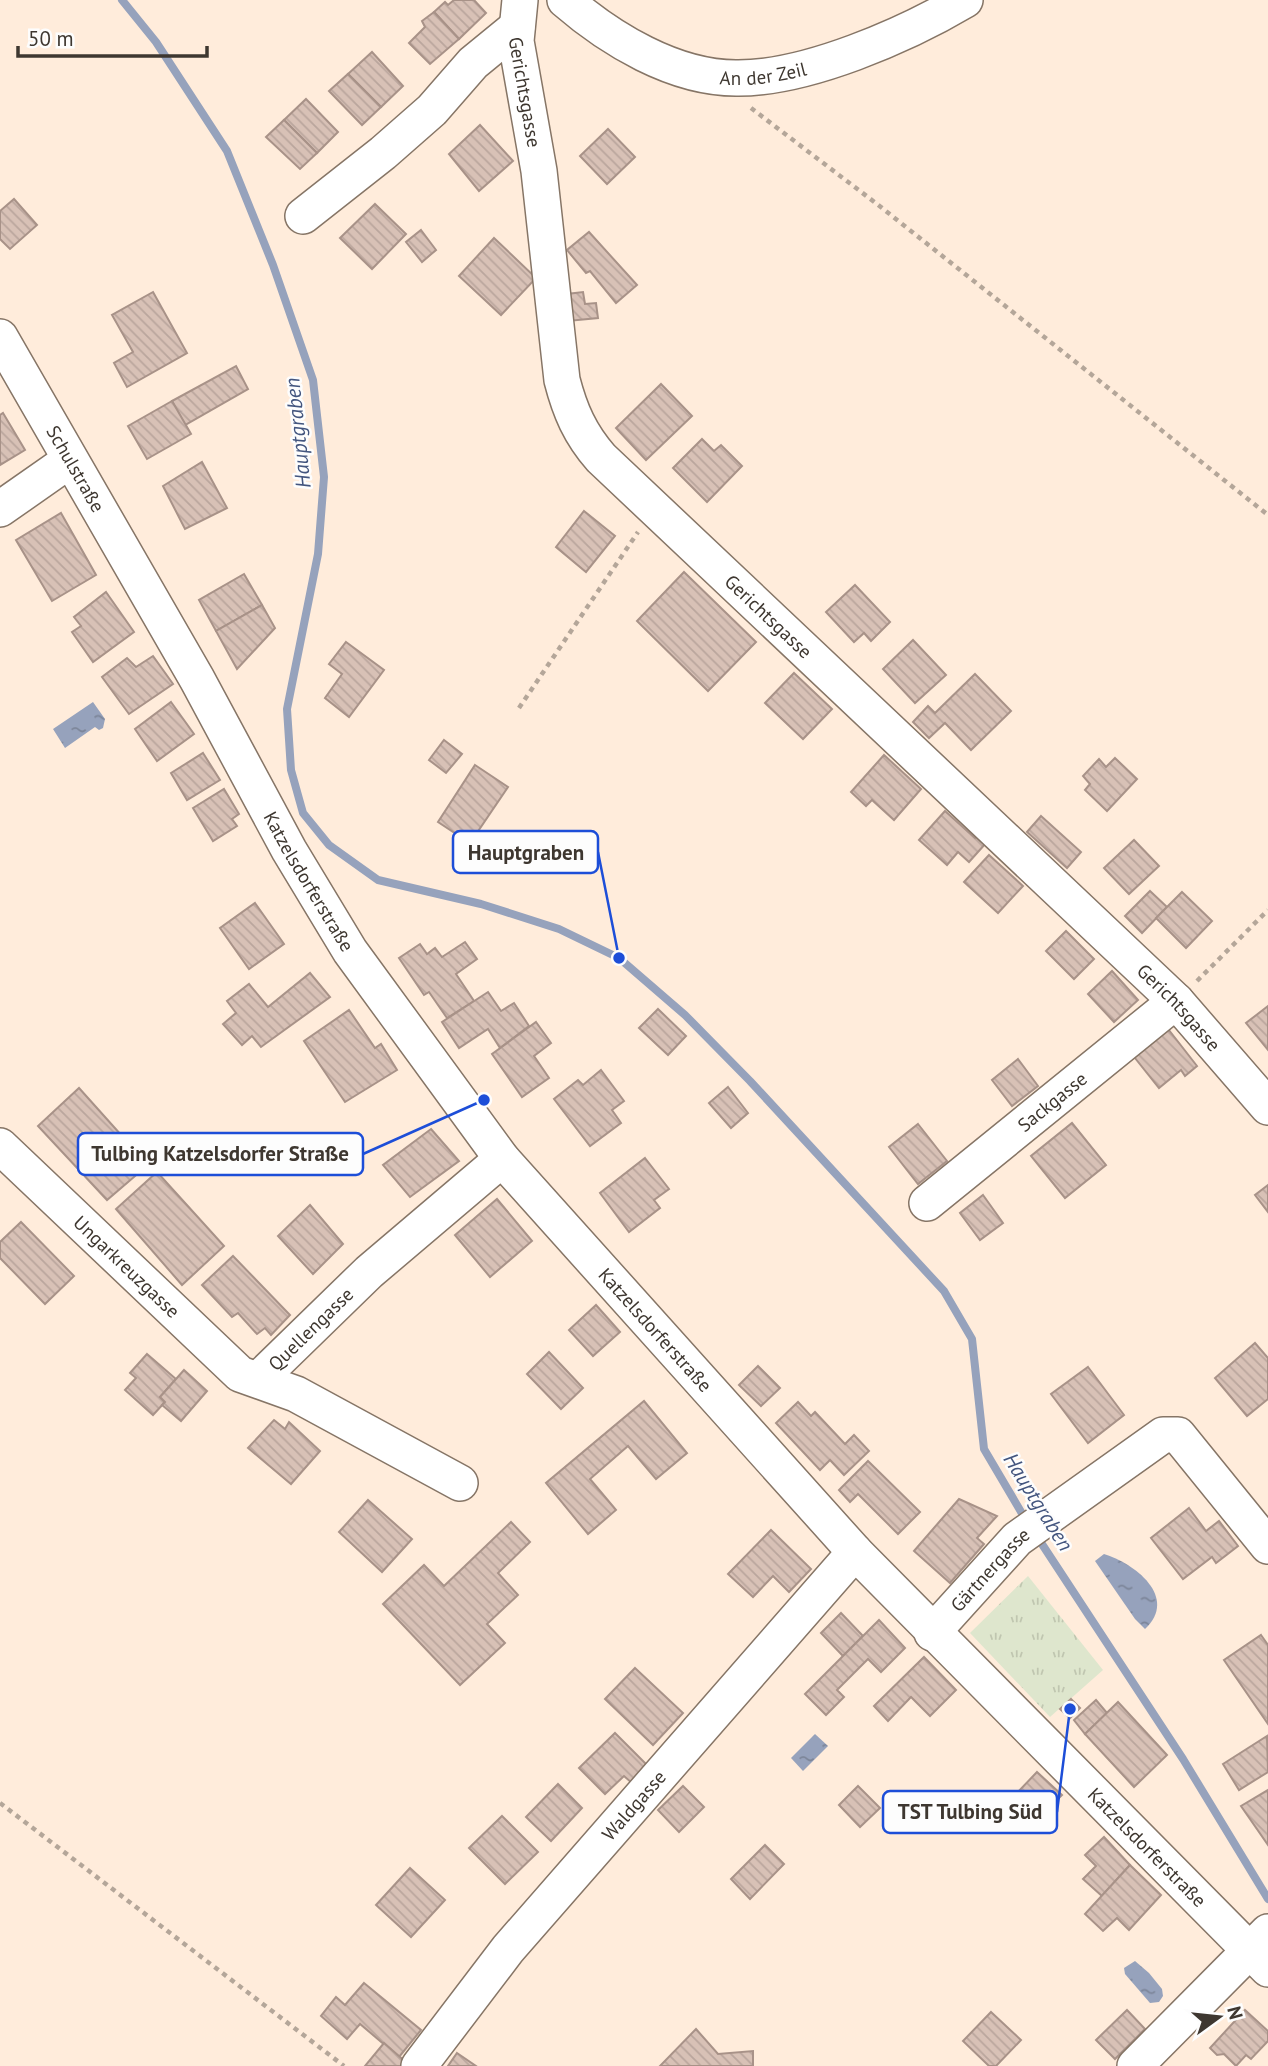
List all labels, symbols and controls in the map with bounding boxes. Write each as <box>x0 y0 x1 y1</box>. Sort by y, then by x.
scale bar <box>18 14 206 58</box>
text: 50 m <box>28 25 74 52</box>
street label: Gerichtsgasse <box>503 35 547 149</box>
street label: An der Zeil <box>719 56 809 90</box>
water label: Hauptgraben <box>278 376 317 490</box>
street label: Schulstraße <box>41 421 110 516</box>
street label: Gerichtsgasse <box>720 569 817 663</box>
street label: Katzelsdorferstraße <box>258 807 359 956</box>
callout: Hauptgraben <box>453 831 598 873</box>
text: Hauptgraben <box>468 839 584 866</box>
street label: Gerichtsgasse <box>1132 958 1226 1056</box>
street label: Sackgasse <box>1013 1066 1092 1137</box>
callout: Tulbing Katzelsdorfer Straße <box>78 1133 363 1175</box>
text: Tulbing Katzelsdorfer Straße <box>91 1140 349 1167</box>
street label: Ungarkreuzgasse <box>69 1210 185 1323</box>
street label: Katzelsdorferstraße <box>593 1263 717 1397</box>
street label: Quellengasse <box>263 1282 358 1376</box>
water label: Hauptgraben <box>998 1448 1079 1556</box>
street label: Gärtnergasse <box>945 1522 1034 1617</box>
street label: Waldgasse <box>597 1765 671 1845</box>
street label: Katzelsdorferstraße <box>1083 1782 1212 1912</box>
callout: TST Tulbing Süd <box>883 1791 1057 1833</box>
text: TST Tulbing Süd <box>898 1798 1042 1825</box>
north arrow <box>1184 1982 1254 2052</box>
text: N <box>1222 2003 1249 2022</box>

